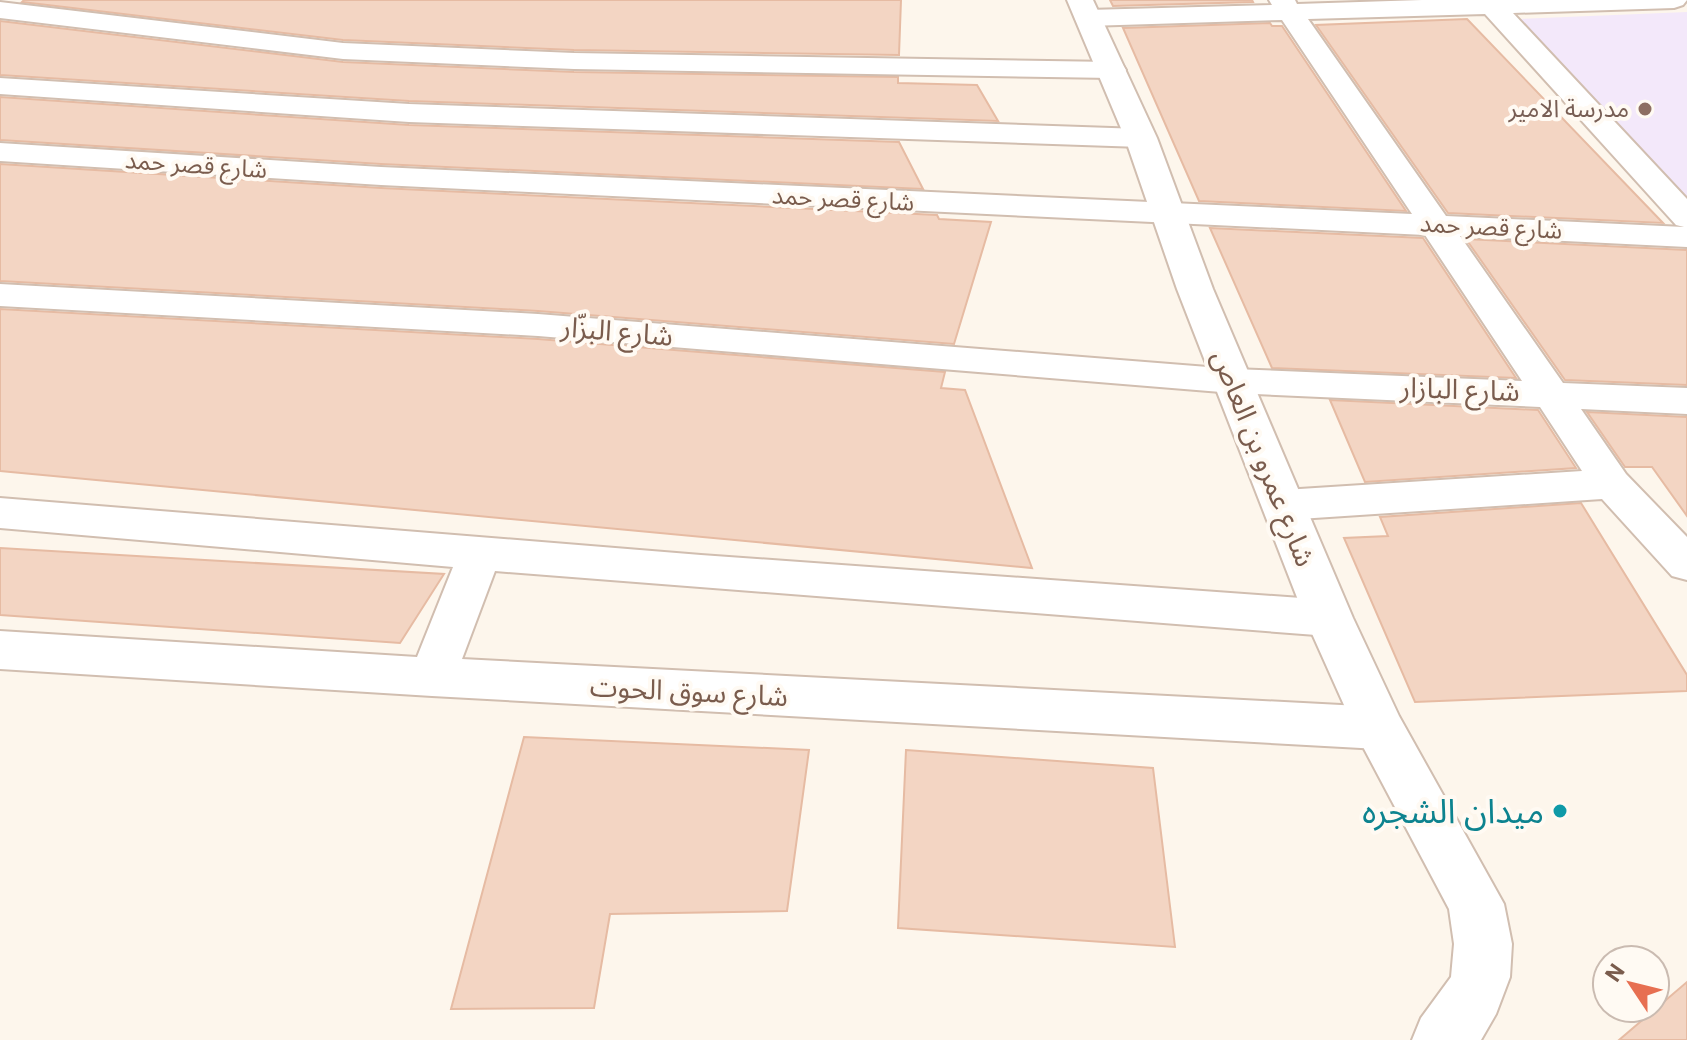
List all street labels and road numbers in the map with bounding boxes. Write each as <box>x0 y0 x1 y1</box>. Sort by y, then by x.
street label: شارع قصر حمد <box>124 146 268 187</box>
street label: شارع قصر حمد <box>771 181 915 220</box>
street label: شارع قصر حمد <box>1419 209 1563 248</box>
street label: شارع البزّار <box>558 310 674 357</box>
street label: شارع عمرو بن العاص <box>1201 345 1322 573</box>
street label: شارع البازار <box>1398 371 1520 412</box>
street label: شارع سوق الحوت <box>589 670 789 717</box>

